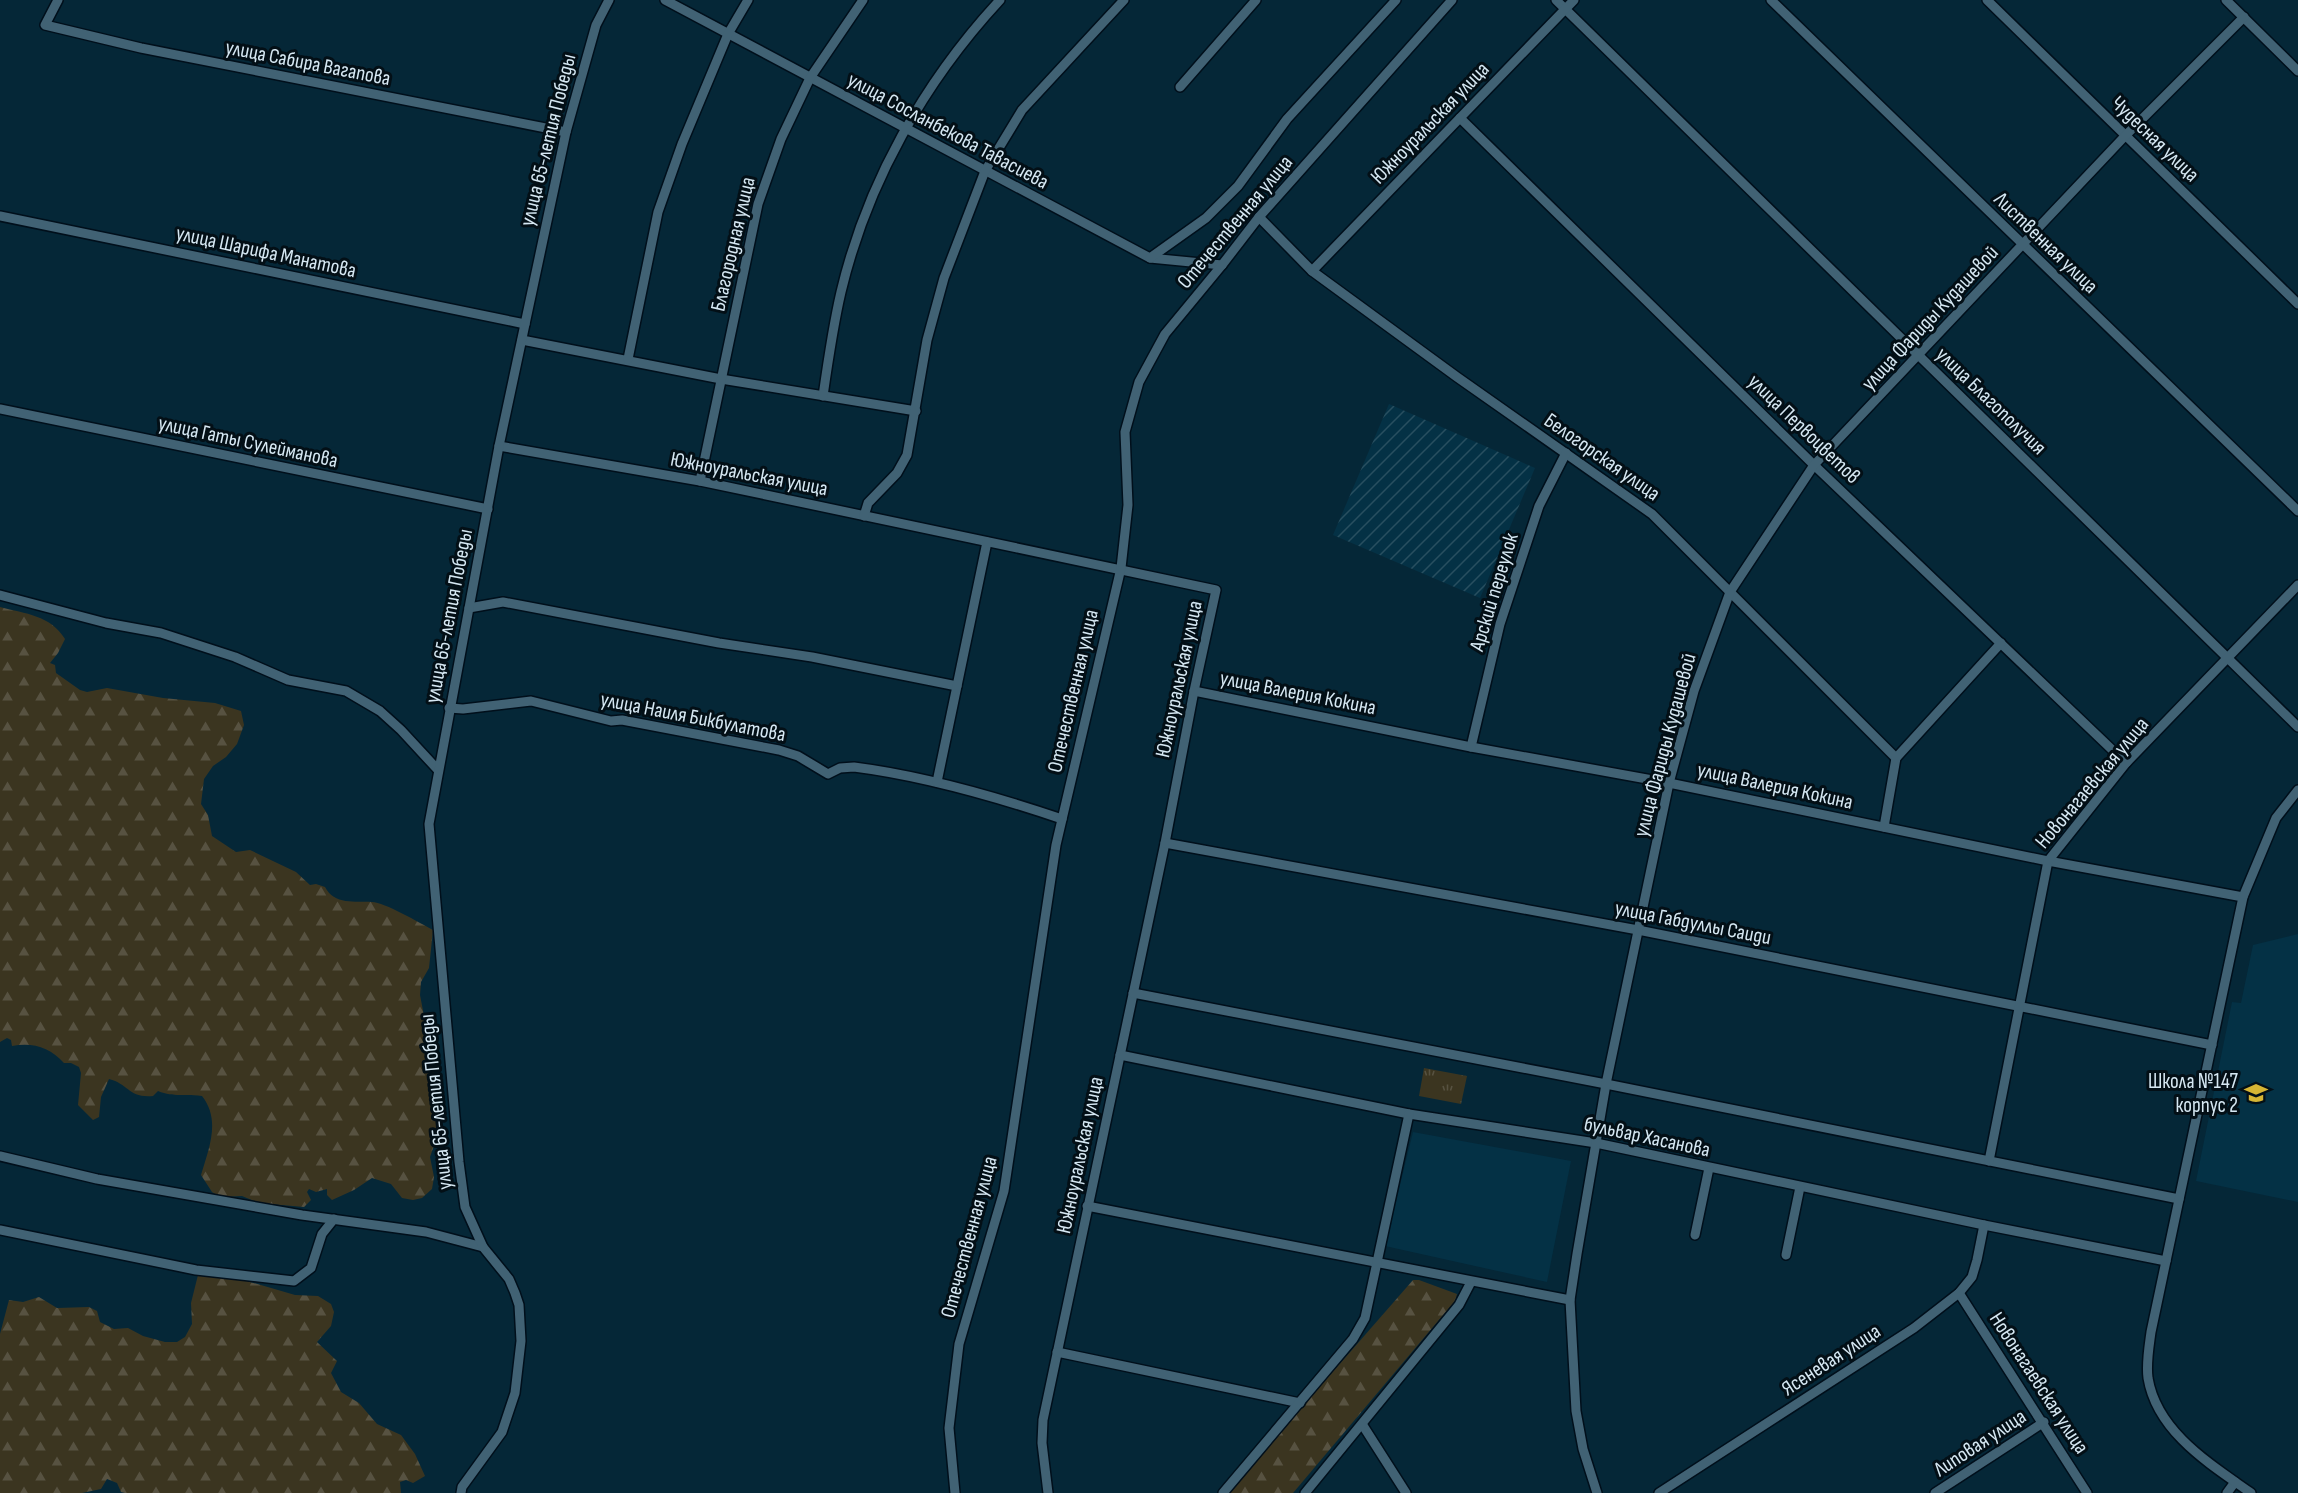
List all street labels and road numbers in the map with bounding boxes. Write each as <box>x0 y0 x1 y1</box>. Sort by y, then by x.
street label: улица Сабира Вагапова <box>223 35 393 91</box>
street label: улица 65-летия Победы <box>515 51 581 229</box>
street label: Южноуральская улица <box>1366 57 1494 189</box>
street label: улица Сосланбекова Тавасиева <box>843 67 1053 195</box>
street label: Чудесная улица <box>2106 91 2204 187</box>
street label: Отечественная улица <box>1172 150 1298 294</box>
street label: Благородная улица <box>705 175 761 313</box>
street label: Лиственная улица <box>1988 187 2103 299</box>
street label: улица Шарифа Манатова <box>174 221 358 283</box>
street label: улица Фариды Кудашевой <box>1856 240 2004 396</box>
street label: улица Благополучия <box>1931 342 2051 460</box>
street label: улица Первоцветов <box>1743 369 1865 489</box>
street label: Белогорская улица <box>1539 408 1665 506</box>
street label: улица Гаты Сулейманова <box>156 411 340 473</box>
street label: Южноуральская улица <box>668 447 830 501</box>
street label: улица 65-летия Победы <box>420 527 478 705</box>
street label: Арский переулок <box>1464 530 1524 655</box>
street label: Южноуральская улица <box>1150 598 1208 760</box>
street label: Отечественная улица <box>1042 607 1104 775</box>
street label: улица Фариды Кудашевой <box>1628 651 1702 839</box>
street label: улица Валерия Кокина <box>1218 666 1378 720</box>
street label: улица Наиля Бикбулатова <box>598 687 788 747</box>
street label: Новонагаевская улица <box>2030 712 2154 854</box>
street label: улица Валерия Кокина <box>1695 757 1855 815</box>
street label: улица Габдуллы Саиди <box>1613 896 1773 950</box>
street label: улица 65-летия Победы <box>414 1013 458 1191</box>
street label: Южноуральская улица <box>1051 1074 1109 1236</box>
street label: бульвар Хасанова <box>1582 1111 1712 1163</box>
street label: Отечественная улица <box>935 1153 1003 1321</box>
street label: Новонагаевская улица <box>1984 1308 2094 1458</box>
street label: Ясеневая улица <box>1777 1319 1885 1401</box>
street label: Липовая улица <box>1928 1404 2031 1483</box>

